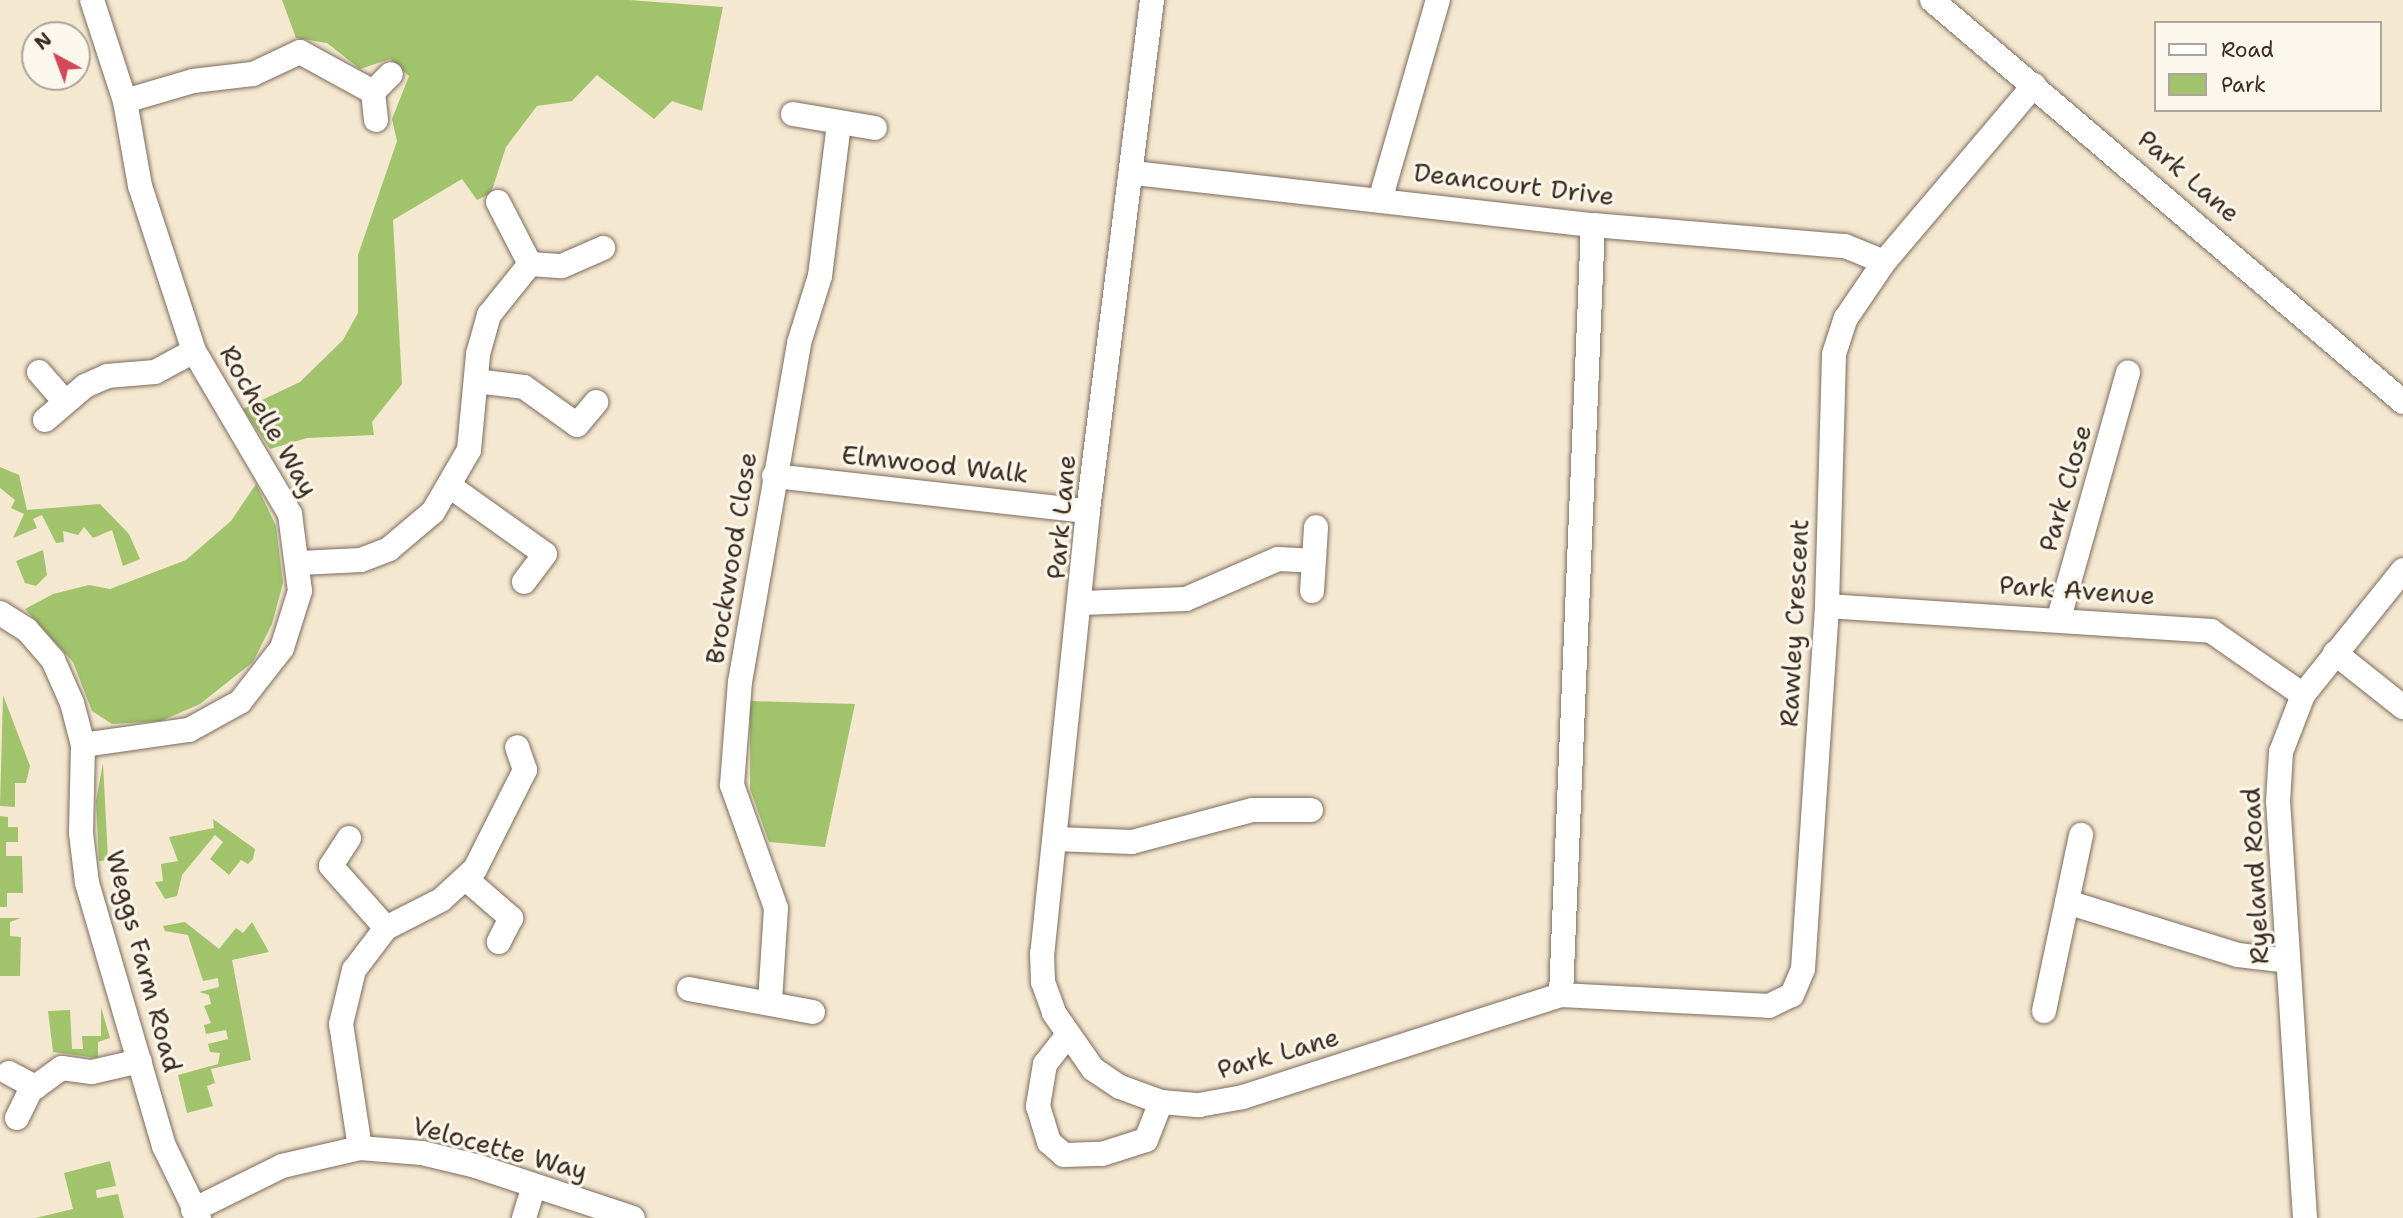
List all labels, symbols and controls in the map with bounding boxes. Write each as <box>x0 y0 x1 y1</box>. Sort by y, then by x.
north arrow <box>21 21 91 91</box>
legend <box>2154 21 2382 112</box>
text: N <box>29 27 57 56</box>
text: Road <box>2221 36 2274 64</box>
text: Park <box>2221 71 2266 99</box>
street label: Park Lane <box>2131 123 2247 229</box>
street label: Deancourt Drive <box>1412 156 1616 212</box>
street label: Rochelle Way <box>213 340 325 502</box>
street label: Park Close <box>2032 421 2098 555</box>
street label: Elmwood Walk <box>840 439 1030 489</box>
street label: Brockwood Close <box>699 450 763 666</box>
street label: Park Lane <box>1040 453 1082 581</box>
street label: Rawley Crescent <box>1773 518 1815 728</box>
street label: Park Avenue <box>1998 569 2156 611</box>
street label: Ryeland Road <box>2235 787 2275 965</box>
street label: Weggs Farm Road <box>99 847 189 1075</box>
street label: Park Lane <box>1213 1021 1343 1085</box>
street label: Velocette Way <box>409 1110 591 1186</box>

